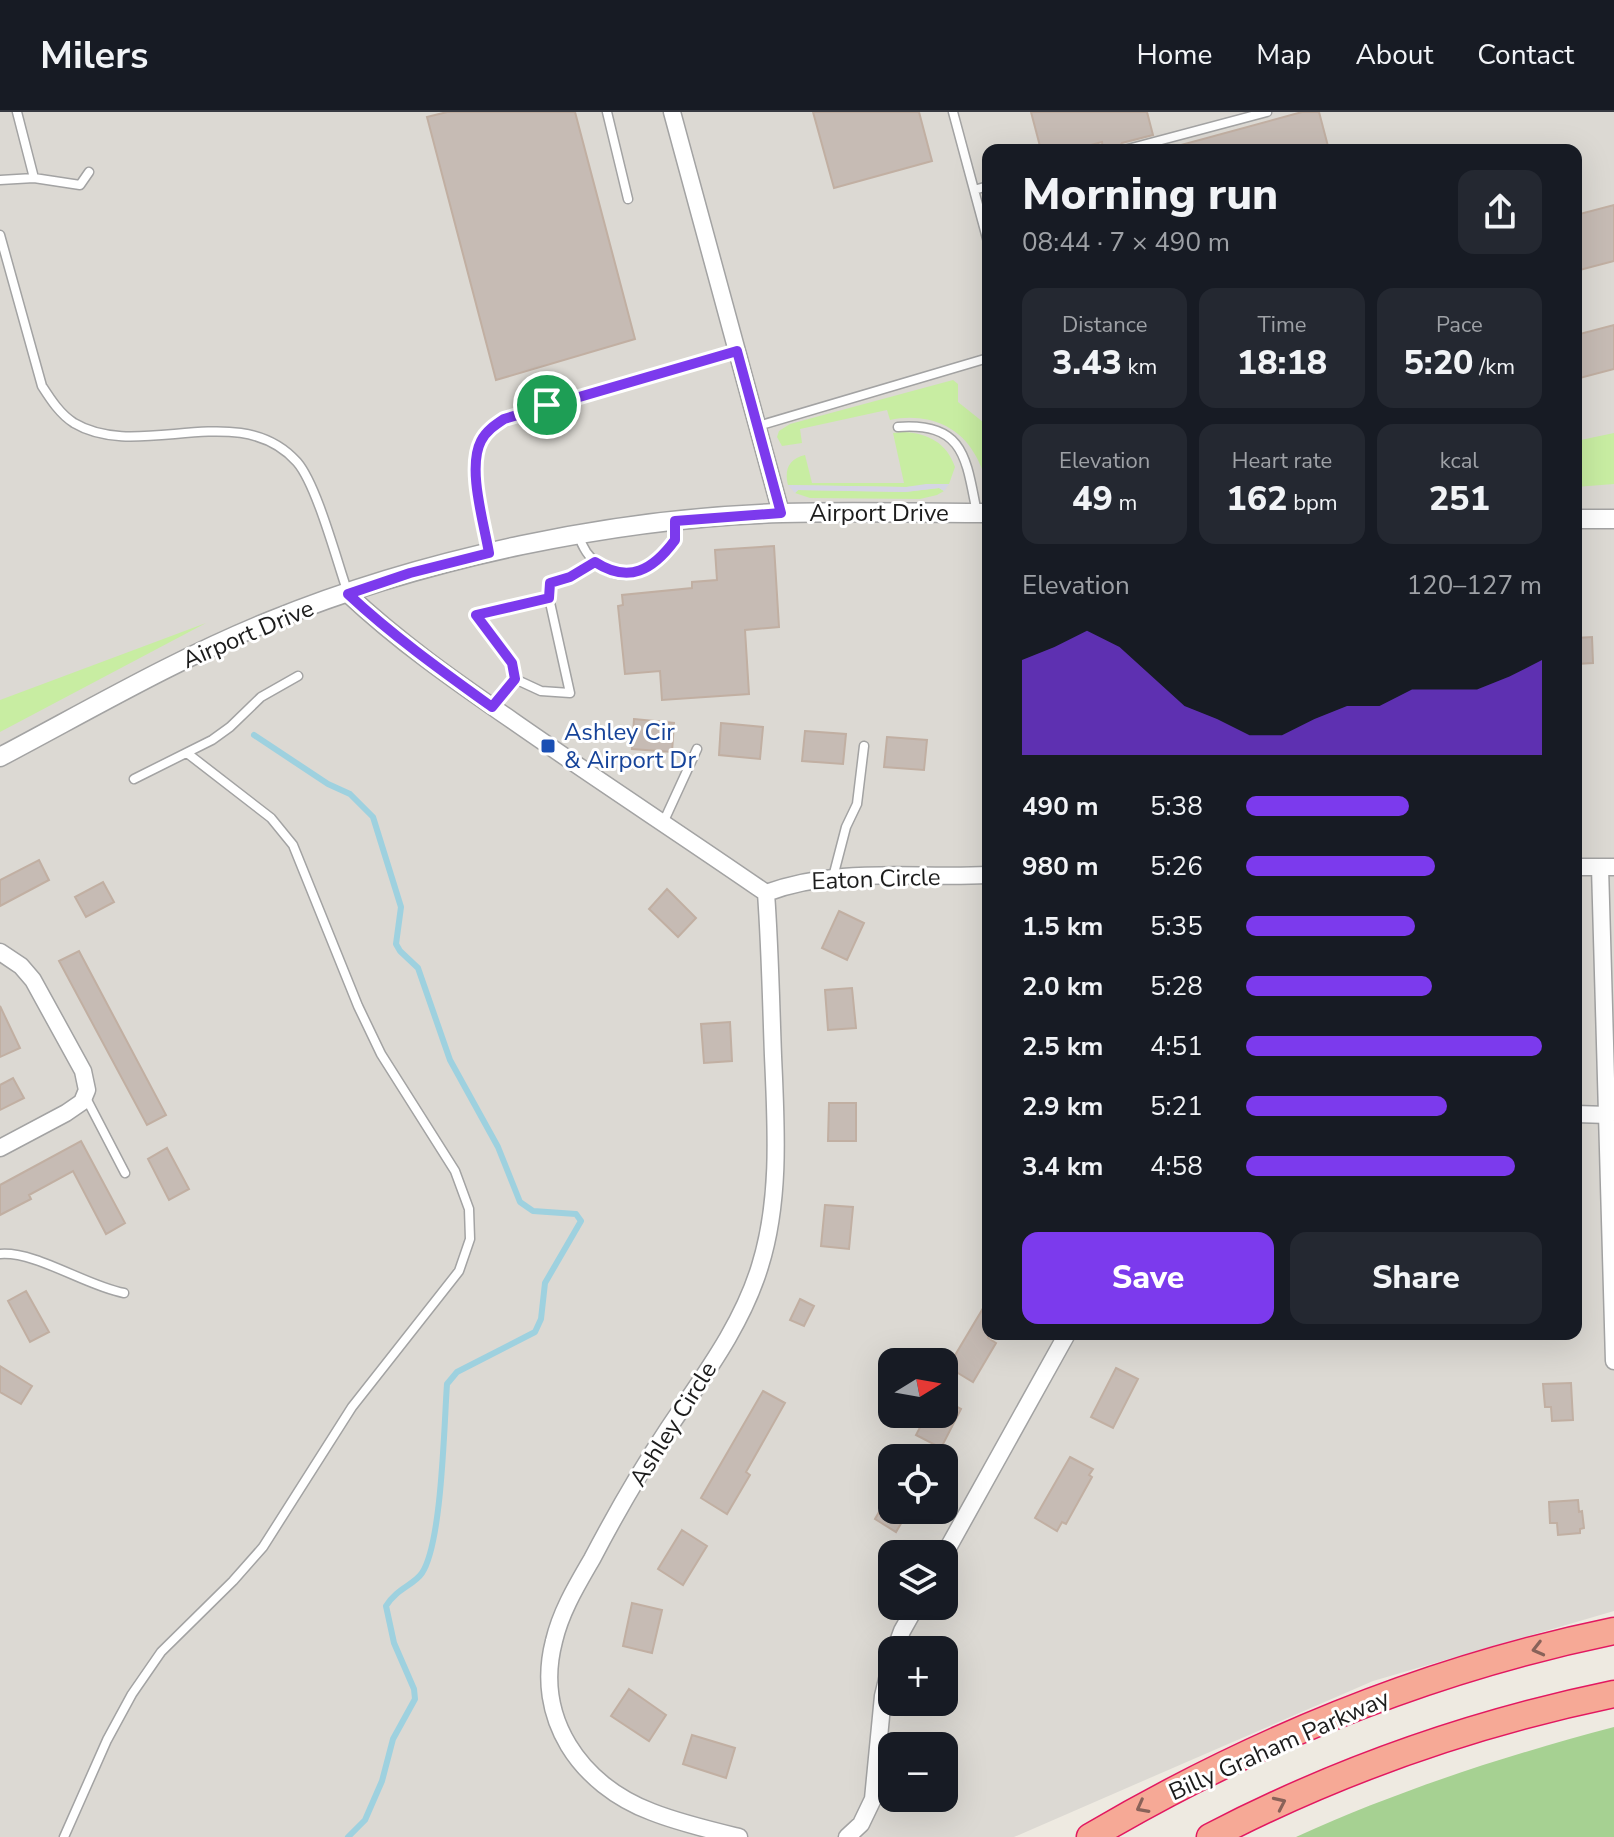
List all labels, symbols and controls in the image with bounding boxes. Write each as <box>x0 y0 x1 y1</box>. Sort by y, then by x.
text: Milers <box>40 30 148 81</box>
text: Home <box>1137 36 1212 74</box>
text: Map <box>1256 36 1311 74</box>
text: About <box>1355 36 1433 74</box>
text: Contact <box>1477 36 1574 74</box>
text: Morning run <box>1022 165 1278 225</box>
button: share <box>1458 170 1542 254</box>
text: 08:44 · 7 × 490 m <box>1022 225 1230 260</box>
text: Distance <box>1062 310 1147 340</box>
text: Time <box>1258 310 1306 340</box>
text: Pace <box>1436 310 1483 340</box>
text: 3.43 <box>1052 340 1122 386</box>
text: 18:18 <box>1237 340 1327 386</box>
text: 5:20 <box>1403 340 1474 386</box>
text: km <box>1122 352 1157 382</box>
text: /km <box>1474 352 1515 382</box>
pin <box>513 371 581 439</box>
icon: arrive <box>525 383 569 427</box>
text: Elevation <box>1059 446 1150 476</box>
text: Heart rate <box>1232 446 1332 476</box>
text: kcal <box>1440 446 1479 476</box>
text: 49 <box>1072 476 1113 522</box>
text: 162 <box>1226 476 1288 522</box>
text: 251 <box>1429 476 1490 522</box>
text: m <box>1113 488 1137 518</box>
text: bpm <box>1288 488 1338 518</box>
street label: Airport Drive <box>809 497 949 529</box>
text: Elevation <box>1022 568 1130 603</box>
text: 120–127 m <box>1406 568 1542 603</box>
street label: Airport Drive <box>177 592 319 676</box>
place label: Ashley Cir & Airport Dr <box>564 716 696 776</box>
marker: Ashley Cir & Airport Dr <box>539 737 557 755</box>
text: 490 m <box>1022 789 1099 824</box>
text: 5:38 <box>1150 789 1203 824</box>
text: 980 m <box>1022 849 1099 884</box>
text: 5:26 <box>1150 849 1203 884</box>
street label: Eaton Circle <box>811 861 941 897</box>
text: 1.5 km <box>1022 909 1103 944</box>
text: 5:35 <box>1150 909 1203 944</box>
text: 2.0 km <box>1022 969 1103 1004</box>
text: 5:28 <box>1150 969 1203 1004</box>
text: 2.5 km <box>1022 1029 1103 1064</box>
text: 4:51 <box>1150 1029 1203 1064</box>
text: 2.9 km <box>1022 1089 1103 1124</box>
text: 5:21 <box>1150 1089 1203 1124</box>
text: 3.4 km <box>1022 1149 1103 1184</box>
text: 4:58 <box>1150 1149 1203 1184</box>
button: Save <box>1022 1232 1274 1324</box>
button: Share <box>1290 1232 1542 1324</box>
north arrow <box>878 1348 958 1428</box>
map controls <box>878 1348 958 1812</box>
street label: Ashley Circle <box>622 1355 724 1493</box>
button: locate <box>878 1444 958 1524</box>
button: layers <box>878 1540 958 1620</box>
button: + <box>878 1636 958 1716</box>
one-way arrow <box>1532 1639 1546 1656</box>
street label: Billy Graham Parkway <box>1164 1682 1395 1808</box>
button: − <box>878 1732 958 1812</box>
one-way arrow <box>1272 1797 1286 1813</box>
one-way arrow <box>1135 1798 1150 1813</box>

